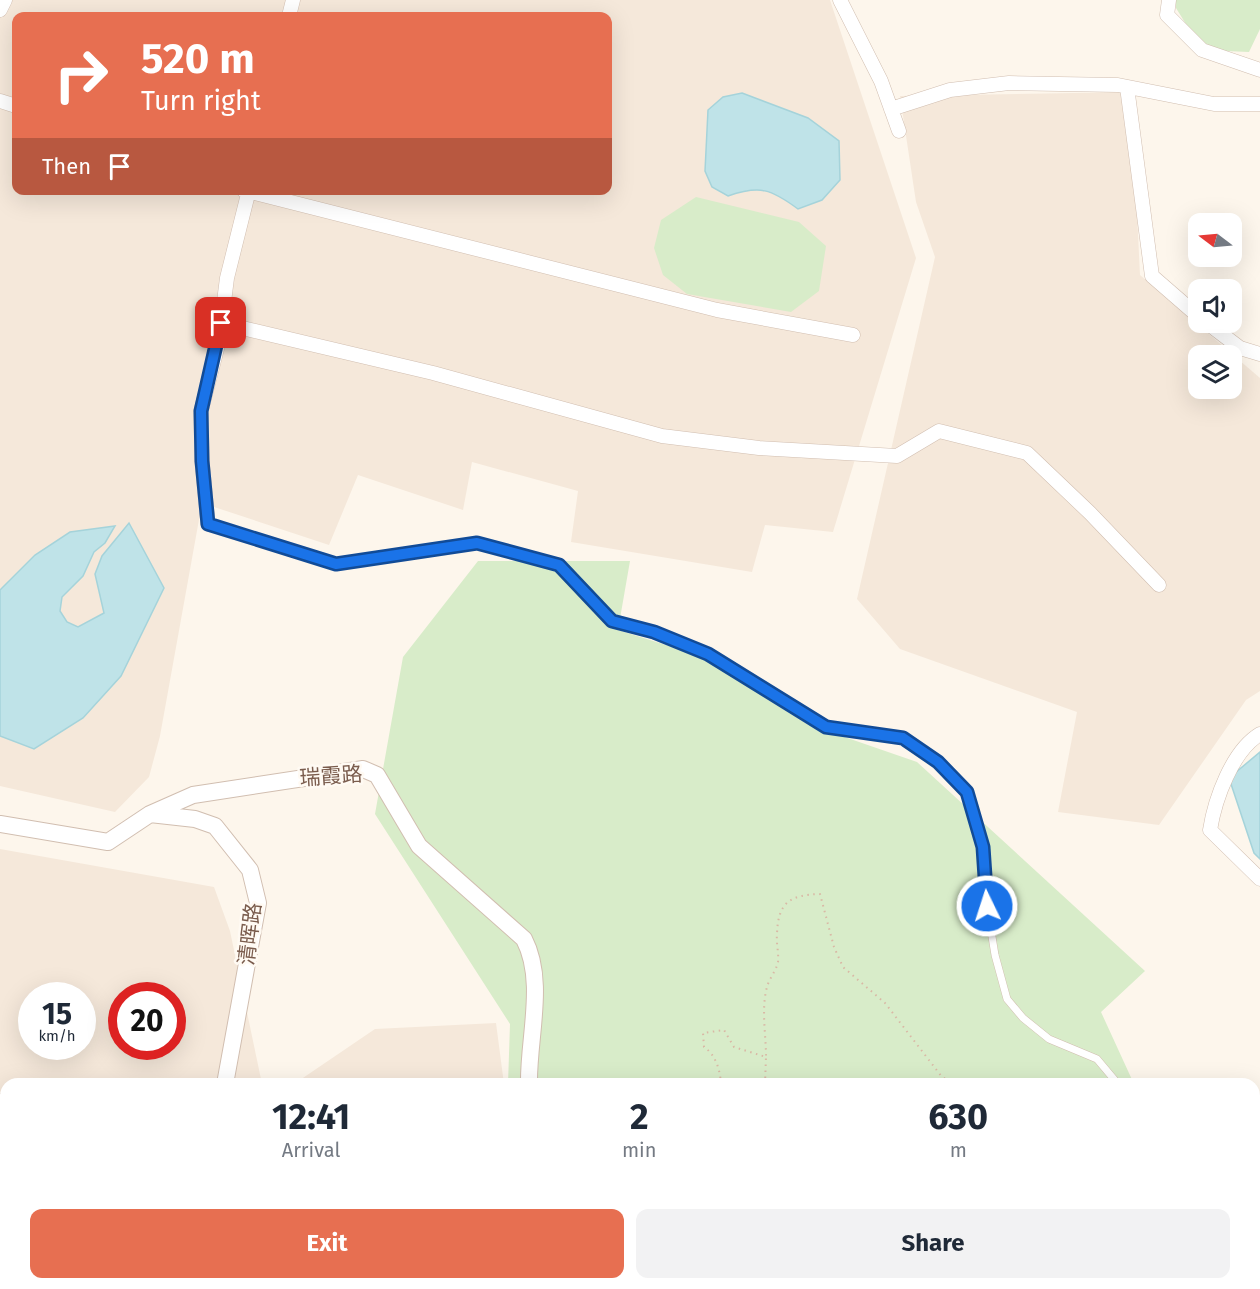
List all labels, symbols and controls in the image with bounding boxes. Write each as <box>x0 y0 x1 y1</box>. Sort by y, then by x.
text: 520 m <box>141 34 255 84</box>
icon: right <box>42 36 120 114</box>
text: Turn right <box>141 85 261 117</box>
icon: arrive <box>103 150 136 183</box>
text: Then <box>42 153 91 180</box>
north arrow <box>1188 213 1242 267</box>
map controls <box>1188 213 1242 399</box>
button: sound <box>1188 279 1242 333</box>
pin <box>195 297 246 348</box>
icon: arrive <box>204 306 237 339</box>
button: layers <box>1188 345 1242 399</box>
street label: 瑞霞路 <box>299 761 363 791</box>
position arrow <box>955 874 1019 938</box>
street label: 清晖路 <box>233 901 267 967</box>
speed limit sign: 20 <box>108 982 186 1060</box>
text: 15 <box>42 996 72 1032</box>
text: km/h <box>38 1027 76 1045</box>
text: 12:41 <box>272 1095 350 1139</box>
text: 2 <box>630 1095 649 1139</box>
text: 630 <box>928 1095 988 1139</box>
text: Arrival <box>282 1138 340 1162</box>
text: min <box>622 1138 656 1162</box>
text: m <box>950 1138 967 1162</box>
button: Exit <box>30 1209 624 1278</box>
button: Share <box>636 1209 1230 1278</box>

